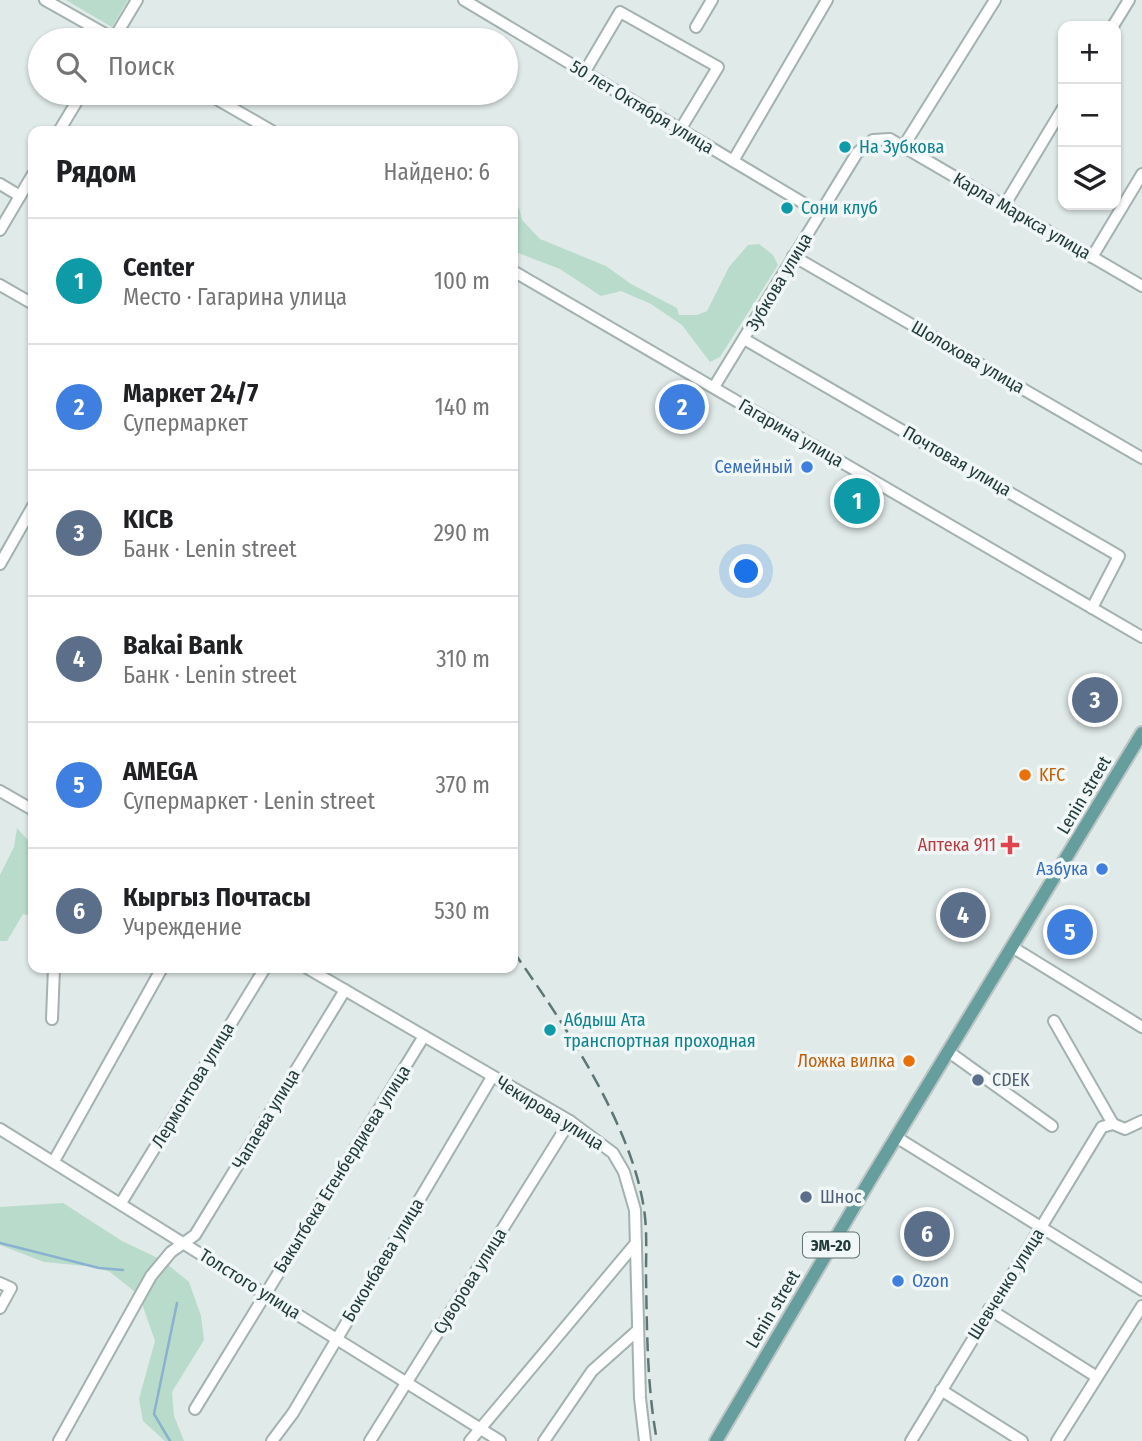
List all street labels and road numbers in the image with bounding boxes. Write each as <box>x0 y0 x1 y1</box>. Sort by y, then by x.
street label: 50 лет Октября улица <box>566 55 718 159</box>
street label: Карла Маркса улица <box>949 168 1095 264</box>
street label: Зубкова улица <box>741 229 817 335</box>
street label: Шолохова улица <box>908 316 1029 398</box>
street label: Гагарина улица <box>735 394 847 472</box>
street label: Почтовая улица <box>899 421 1015 501</box>
street label: Lenin street <box>1052 752 1116 838</box>
street label: Лермонтова улица <box>147 1018 239 1152</box>
street label: Бакытбека Егенбердиева улица <box>269 1061 415 1277</box>
street label: Чапаева улица <box>227 1065 305 1173</box>
street label: Чекирова улица <box>492 1071 608 1155</box>
street label: Боконбаева улица <box>337 1194 429 1326</box>
street label: Суворова улица <box>429 1224 511 1338</box>
street label: Шевченко улица <box>963 1224 1049 1344</box>
road number: ЭМ-20 <box>803 1232 859 1258</box>
street label: Толстого улица <box>195 1244 305 1324</box>
street label: Lenin street <box>741 1266 805 1352</box>

